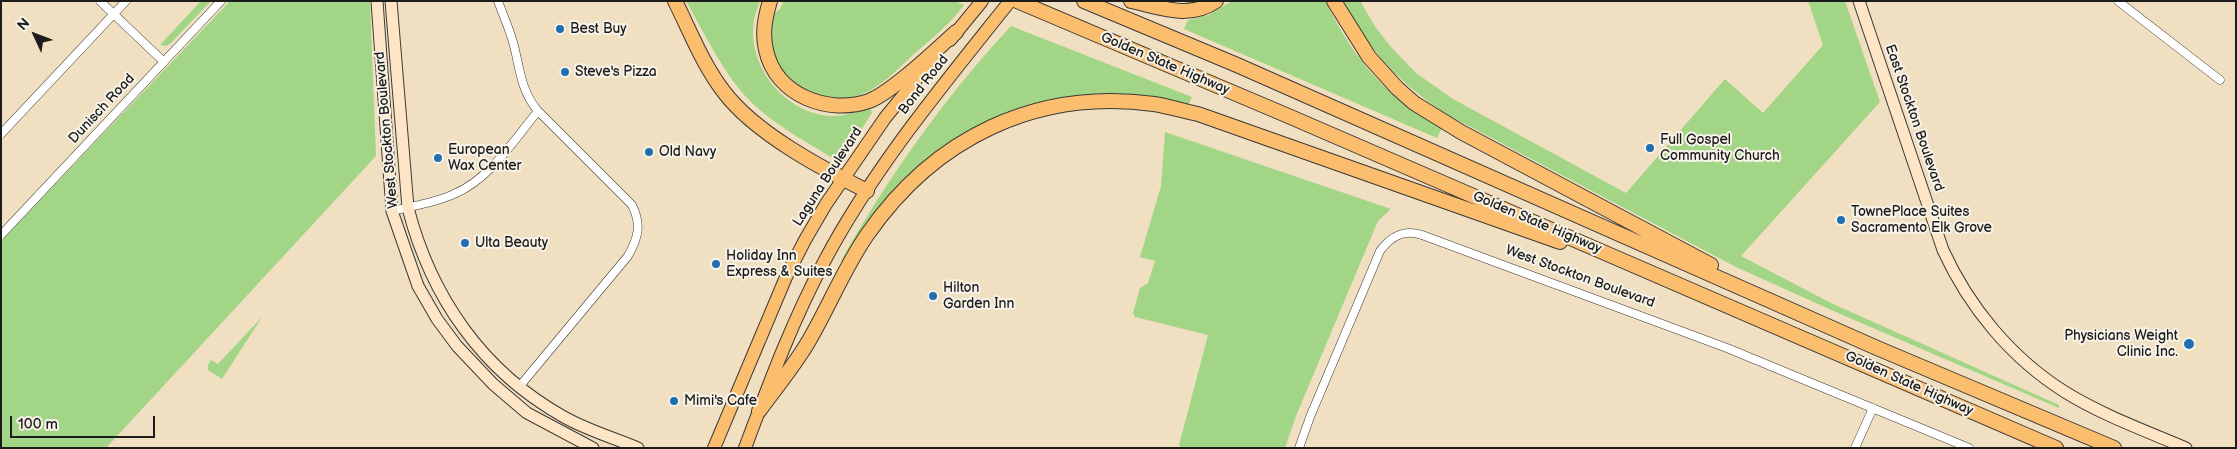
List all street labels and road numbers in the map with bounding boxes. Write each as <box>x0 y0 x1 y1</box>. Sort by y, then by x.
street label: Golden State Highway <box>1098 29 1232 99</box>
street label: East Stockton Boulevard <box>1881 42 1947 194</box>
street label: West Stockton Boulevard <box>372 51 402 209</box>
street label: Bond Road <box>895 52 953 118</box>
street label: Dunisch Road <box>66 71 138 147</box>
street label: Laguna Boulevard <box>790 124 866 230</box>
street label: Golden State Highway <box>1470 188 1604 258</box>
street label: West Stockton Boulevard <box>1503 242 1657 312</box>
street label: Golden State Highway <box>1842 348 1976 420</box>

